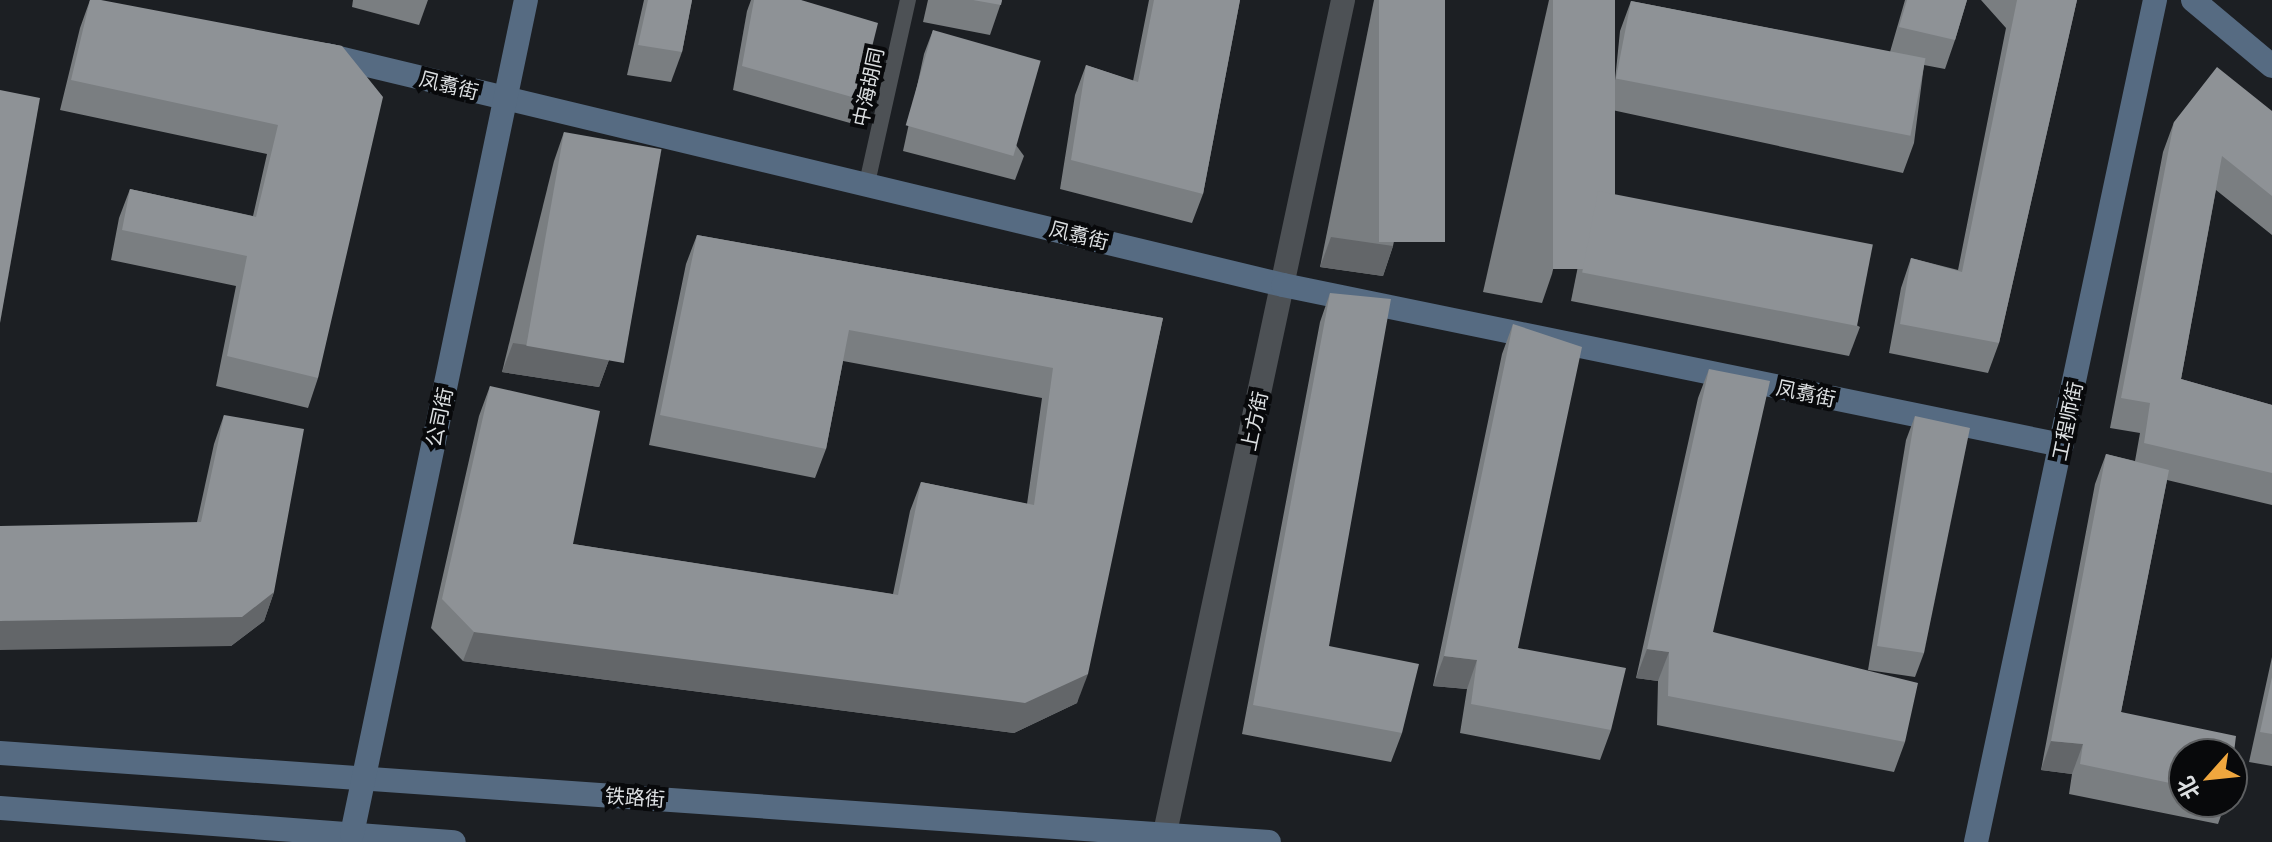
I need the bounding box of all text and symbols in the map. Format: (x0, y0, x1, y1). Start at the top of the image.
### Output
street label: 中海胡同 (848, 45, 888, 129)
street label: 凤翥街 (417, 66, 481, 104)
street label: 凤翥街 (1047, 216, 1111, 254)
street label: 凤翥街 (1774, 375, 1838, 411)
street label: 工程师街 (2047, 379, 2087, 463)
street label: 公司街 (421, 385, 457, 449)
street label: 上方街 (1236, 389, 1272, 453)
north arrow (2168, 738, 2248, 818)
text: 北 (2170, 771, 2207, 805)
street label: 铁路街 (604, 783, 666, 811)

